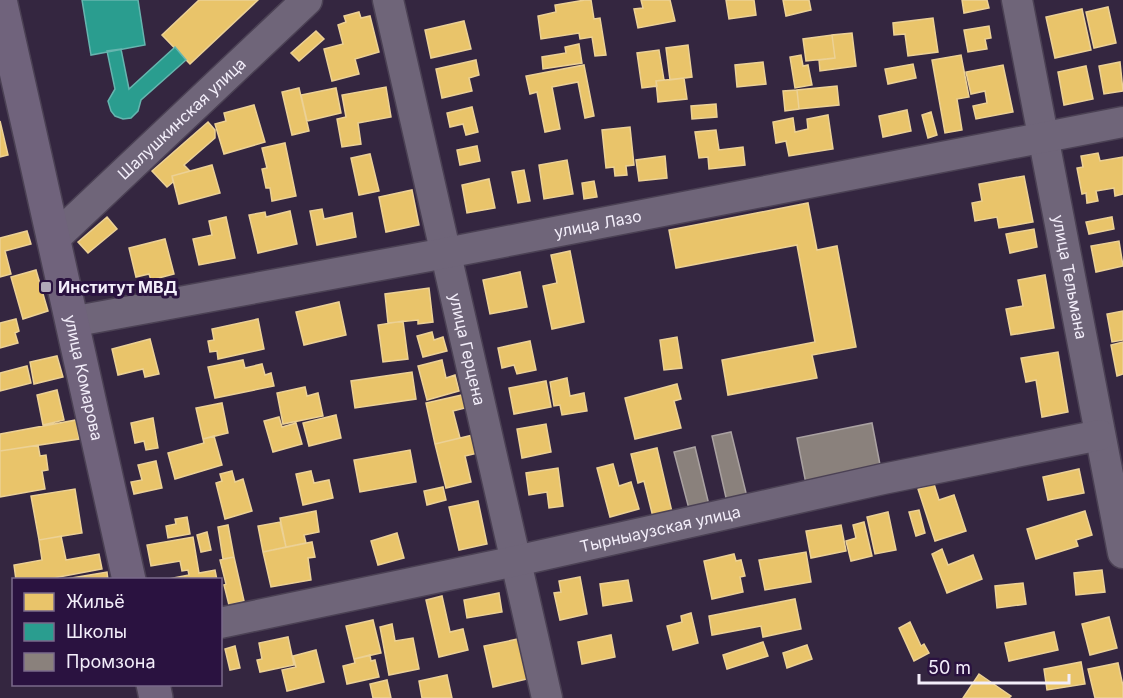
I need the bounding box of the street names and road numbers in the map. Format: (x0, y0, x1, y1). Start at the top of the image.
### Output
street label: Шалушкинская улица (113, 53, 250, 184)
street label: улица Лазо (553, 205, 643, 242)
street label: улица Тельмана (1048, 213, 1092, 341)
street label: улица Герцена (445, 291, 490, 407)
street label: улица Комарова (60, 313, 107, 442)
street label: Тырныаузская улица (578, 501, 742, 556)

